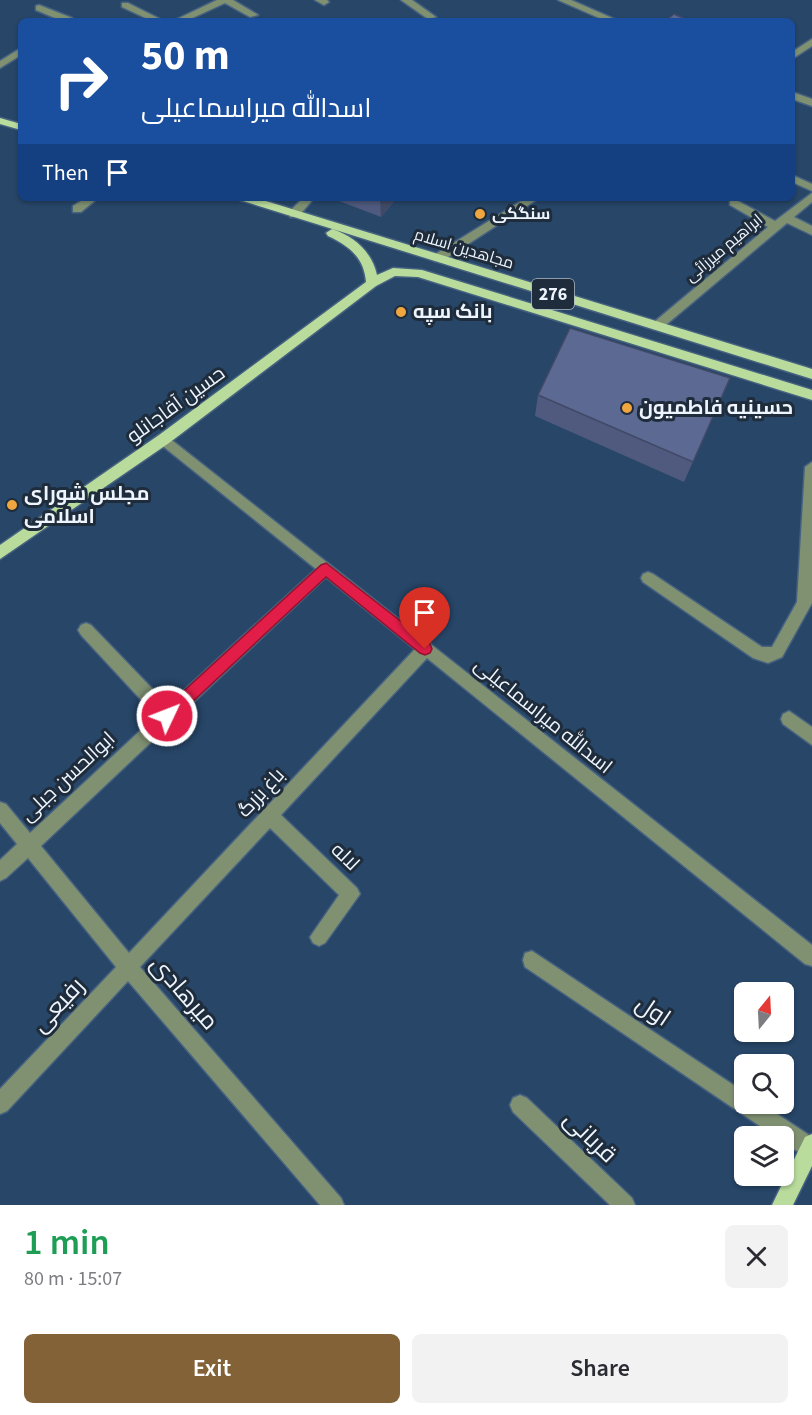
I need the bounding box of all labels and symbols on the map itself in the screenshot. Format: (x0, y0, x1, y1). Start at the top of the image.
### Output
place label: سنگکی (492, 203, 550, 225)
marker: سنگکی (473, 207, 487, 221)
street label: ابراهیم میرزائی (680, 209, 768, 287)
street label: مجاهدین اسلام (412, 223, 516, 275)
road number: 276 (532, 279, 574, 309)
place label: بانک سپه (413, 298, 492, 326)
marker: بانک سپه (394, 305, 408, 319)
street label: حسین آقاجانلو (121, 360, 231, 450)
place label: حسینیه فاطمیون (639, 394, 793, 422)
marker: حسینیه فاطمیون (620, 401, 634, 415)
place label: مجلس شورای اسلامی (24, 480, 150, 531)
marker: مجلس شورای اسلامی (5, 498, 19, 512)
pin (399, 587, 450, 649)
street label: اسدالله میراسماعیلی (468, 651, 618, 781)
position arrow (135, 684, 199, 748)
street label: ابوالحسن جبلی (14, 726, 122, 828)
street label: باغ بزرگ (231, 762, 291, 824)
street label: لاله (325, 837, 365, 877)
street label: میرهادی (142, 948, 226, 1038)
street label: رفیعی (23, 970, 93, 1040)
north arrow (734, 982, 794, 1042)
street label: اول (628, 987, 678, 1035)
street label: قربانی (555, 1103, 625, 1171)

